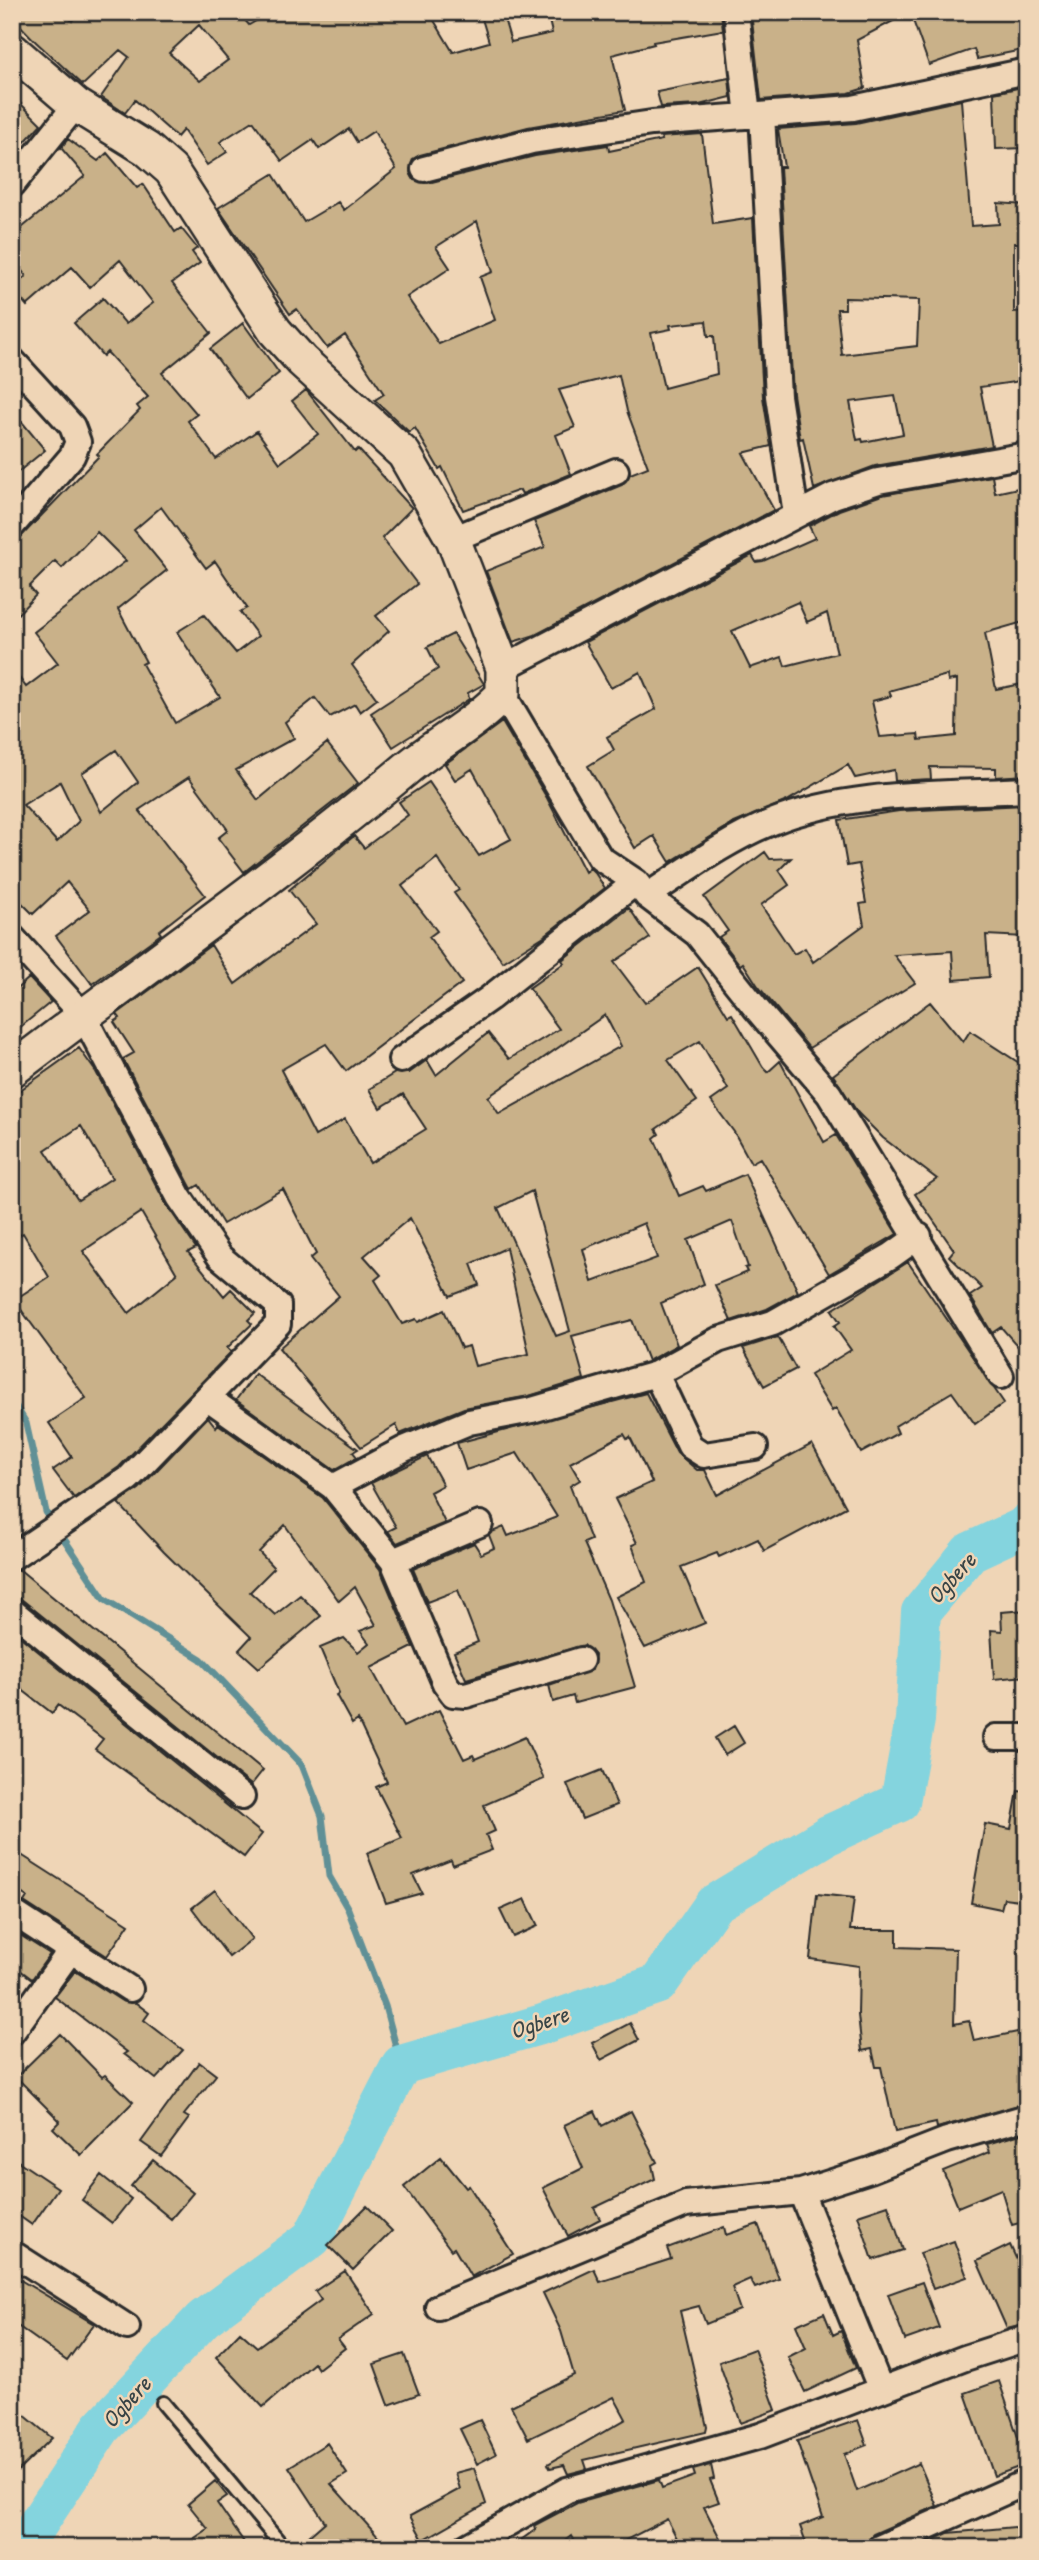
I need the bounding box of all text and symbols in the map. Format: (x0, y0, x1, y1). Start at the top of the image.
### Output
water label: Ogbere (920, 1545, 984, 1611)
water label: Ogbere (506, 1998, 573, 2047)
water label: Ogbere (95, 2369, 159, 2435)

